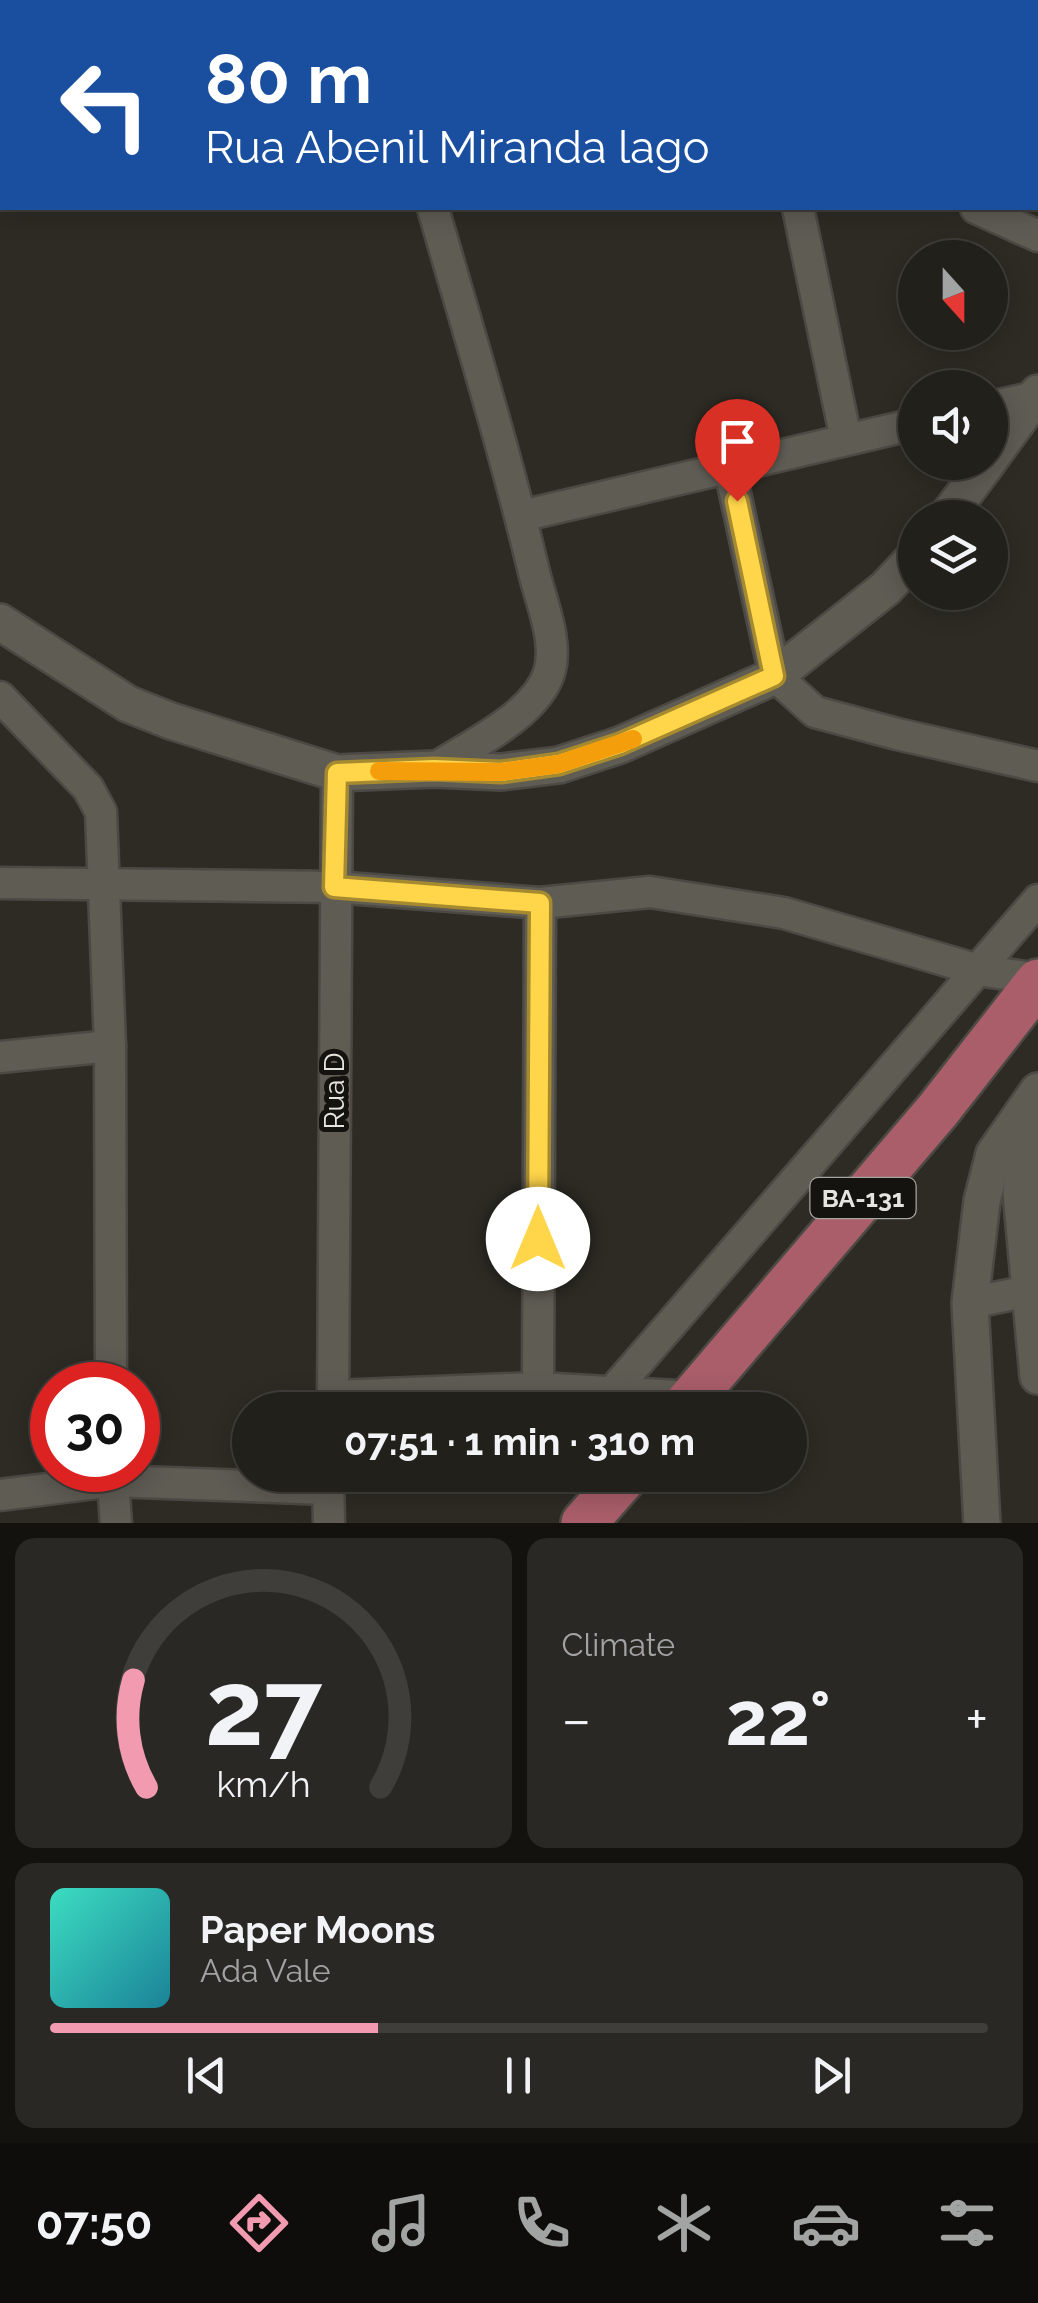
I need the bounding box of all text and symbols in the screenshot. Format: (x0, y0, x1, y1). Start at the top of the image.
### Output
text: 80 m (205, 37, 372, 119)
icon: left (40, 40, 170, 170)
text: Rua Abenil Miranda lago (205, 121, 709, 174)
north arrow (898, 240, 1008, 350)
map controls (898, 240, 1008, 610)
button: sound (898, 370, 1008, 480)
pin (695, 399, 780, 502)
icon: arrive (710, 414, 765, 469)
button: layers (898, 500, 1008, 610)
street label: Rua D (318, 1052, 351, 1130)
road number: BA-131 (810, 1178, 916, 1218)
position arrow (486, 1187, 590, 1291)
speed limit sign: 30 (30, 1362, 160, 1492)
text: 07:51 · 1 min · 310 m (344, 1419, 695, 1464)
text: Climate (562, 1626, 675, 1663)
text: 27 (205, 1647, 322, 1769)
text: 22° (725, 1674, 831, 1763)
text: − (562, 1687, 591, 1752)
text: + (965, 1687, 988, 1752)
text: km/h (216, 1763, 310, 1805)
text: Paper Moons (200, 1907, 435, 1952)
text: Ada Vale (200, 1952, 331, 1989)
icon: previous (179, 2048, 234, 2103)
icon: pause (491, 2048, 546, 2103)
icon: next (804, 2048, 859, 2103)
icon: directions (224, 2188, 294, 2258)
icon: music (366, 2188, 436, 2258)
icon: phone (507, 2188, 577, 2258)
icon: climate (649, 2188, 719, 2258)
icon: car (791, 2188, 861, 2258)
icon: filters (932, 2188, 1002, 2258)
text: 07:50 (36, 2197, 152, 2250)

